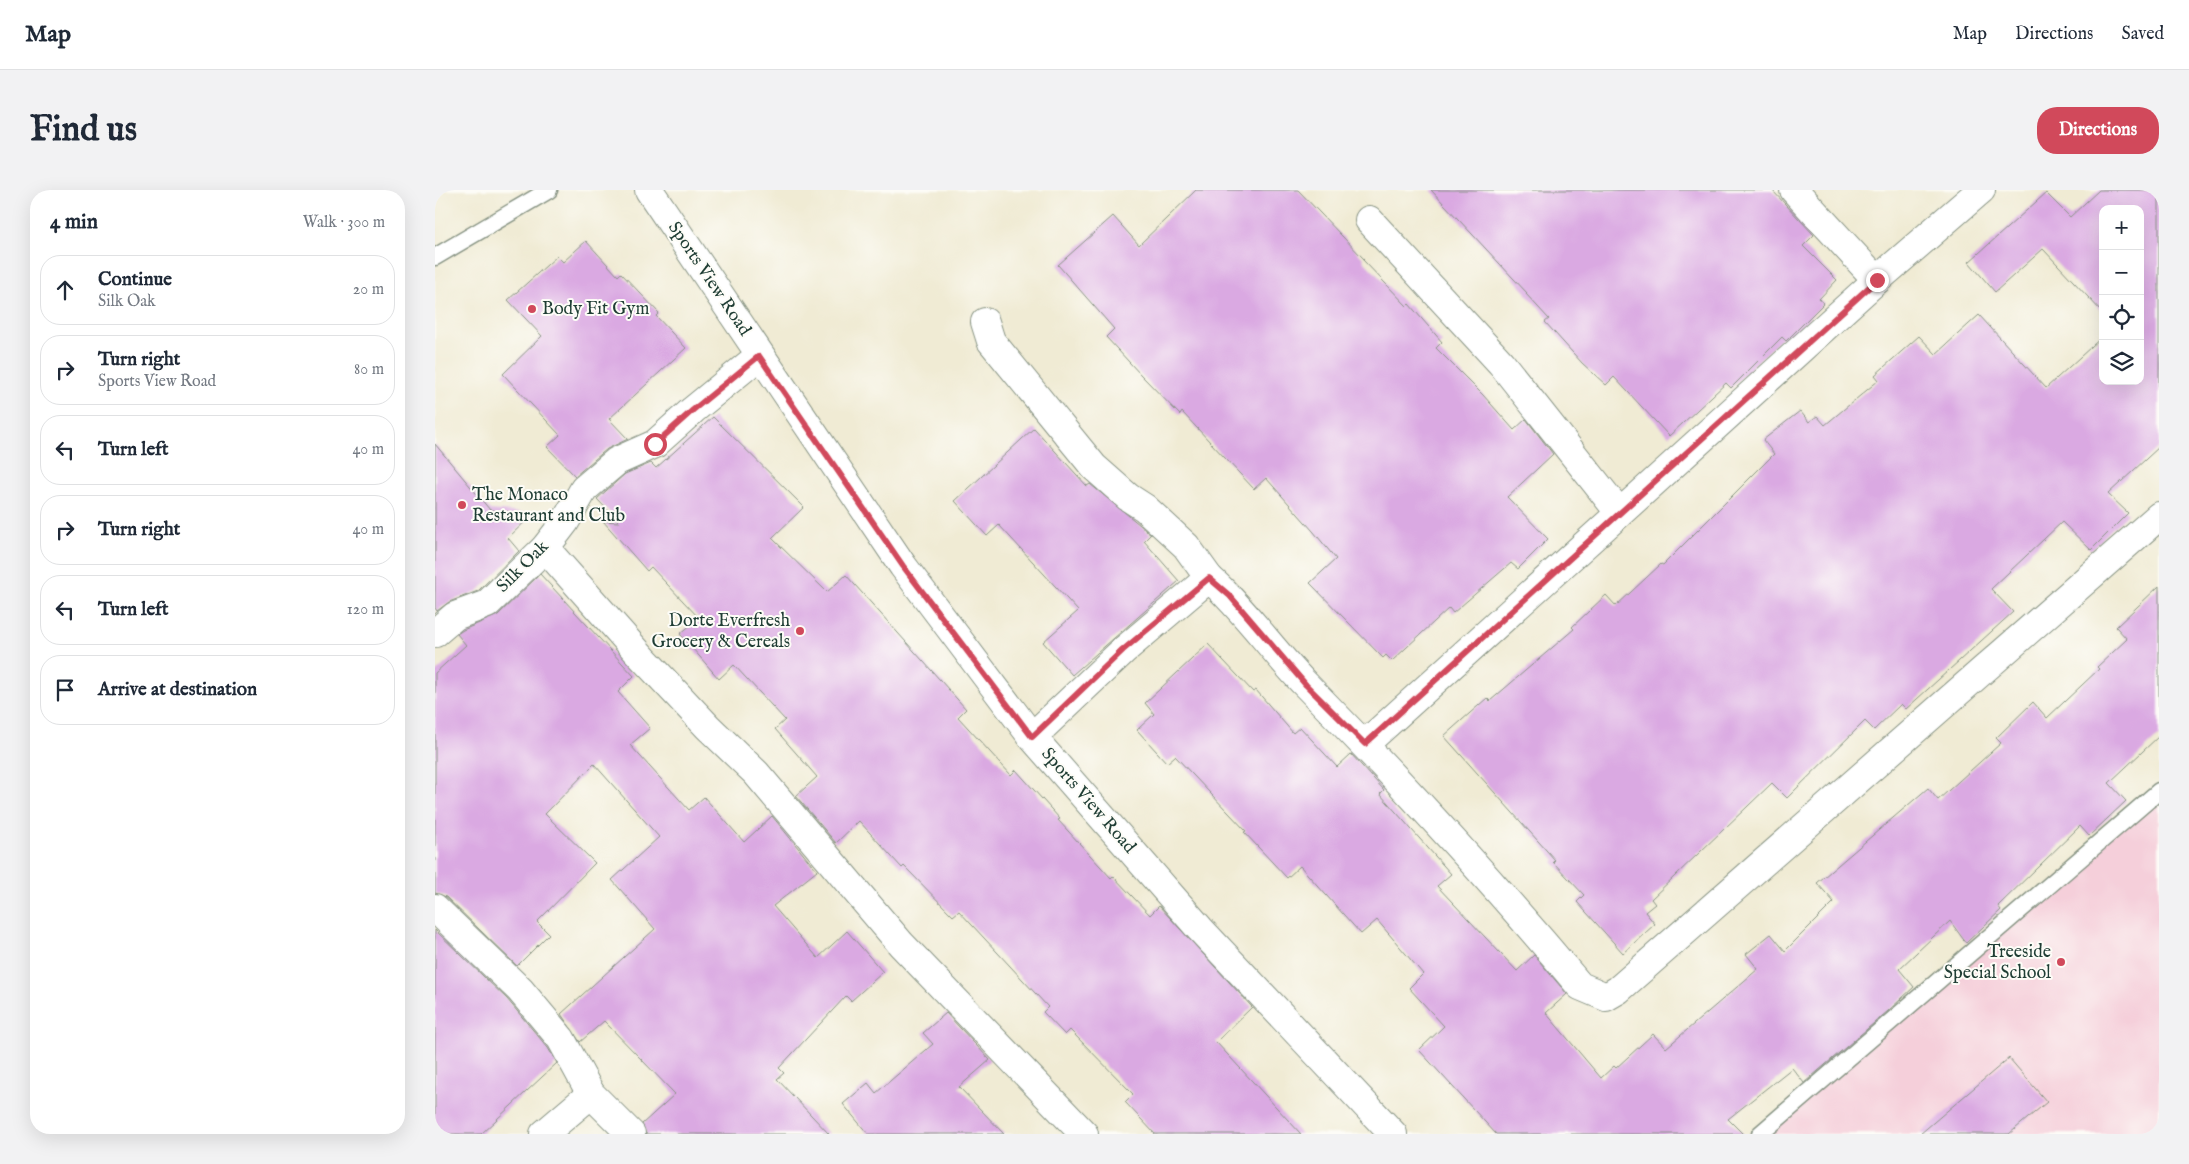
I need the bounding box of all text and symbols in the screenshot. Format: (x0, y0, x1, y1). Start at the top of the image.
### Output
text: Map (25, 19, 71, 50)
text: Map (1953, 23, 1987, 46)
text: Directions (2015, 23, 2093, 46)
text: Saved (2121, 23, 2164, 46)
button: Directions (2037, 107, 2159, 154)
text: Find us (30, 108, 137, 153)
map controls (2099, 205, 2144, 385)
button: + (2099, 205, 2144, 250)
text: 4 min (50, 209, 98, 236)
text: Walk · 300 m (303, 213, 385, 233)
street label: Sports View Road (662, 217, 756, 341)
button: − (2099, 250, 2144, 295)
text: Continue (98, 268, 172, 292)
route end (1866, 269, 1889, 292)
icon: ahead (51, 276, 79, 304)
text: 20 m (353, 280, 384, 300)
text: Silk Oak (98, 292, 156, 312)
button: locate (2099, 295, 2144, 340)
place label: Body Fit Gym (542, 298, 649, 321)
marker: Body Fit Gym (526, 303, 538, 315)
button: layers (2099, 340, 2144, 385)
text: Turn right (98, 348, 180, 372)
icon: right (51, 356, 79, 384)
text: 80 m (354, 360, 384, 380)
text: Sports View Road (98, 372, 216, 392)
route start (644, 433, 667, 456)
icon: left (51, 436, 79, 464)
text: Turn left (98, 438, 169, 462)
text: 40 m (352, 440, 384, 460)
place label: The Monaco Restaurant and Club (472, 484, 625, 528)
marker: The Monaco Restaurant and Club (456, 499, 468, 511)
icon: right (51, 516, 79, 544)
text: Turn right (98, 518, 180, 542)
text: 40 m (352, 520, 384, 540)
street label: Silk Oak (492, 536, 554, 598)
icon: left (51, 596, 79, 624)
text: Turn left (98, 598, 169, 622)
text: 120 m (347, 600, 384, 620)
place label: Dorte Everfresh Grocery & Cereals (652, 610, 790, 654)
marker: Dorte Everfresh Grocery & Cereals (794, 625, 806, 637)
icon: arrive (51, 676, 79, 704)
text: Arrive at destination (98, 678, 257, 702)
street label: Sports View Road (1036, 743, 1141, 859)
place label: Treeside Special School (1944, 941, 2051, 985)
marker: Treeside Special School (2055, 956, 2067, 968)

